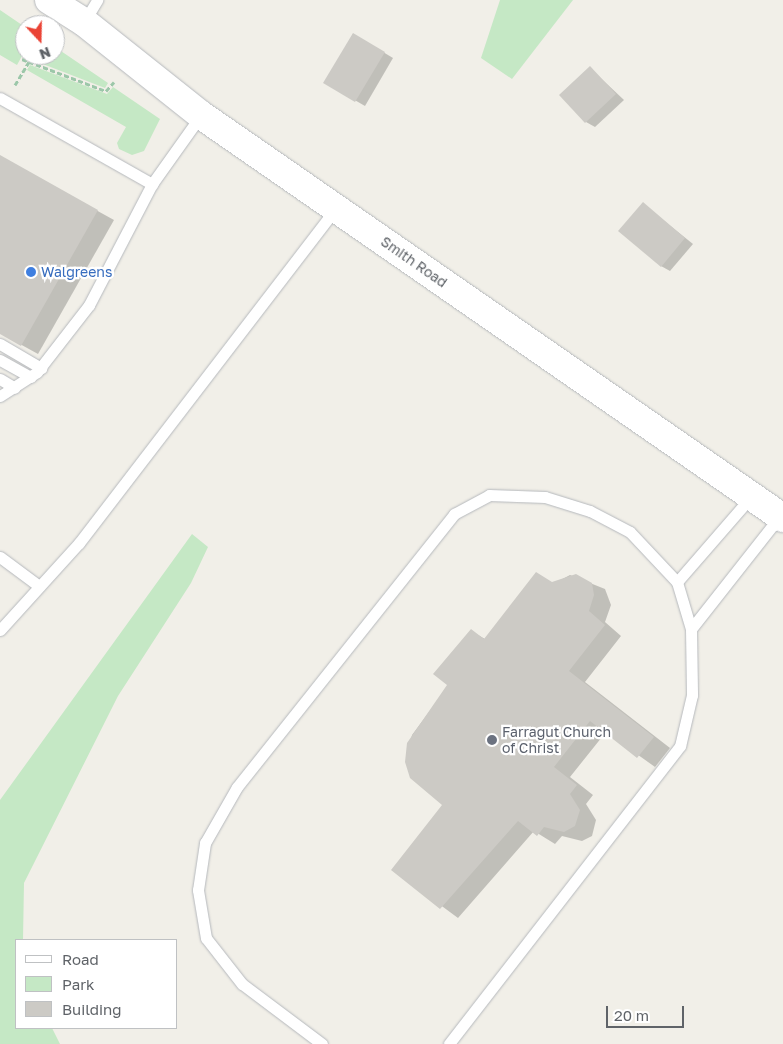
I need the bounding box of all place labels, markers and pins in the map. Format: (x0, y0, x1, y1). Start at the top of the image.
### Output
place label: Walgreens (41, 264, 112, 280)
marker: Walgreens (25, 266, 37, 278)
place label: Farragut Church of Christ (502, 724, 611, 756)
marker: Farragut Church of Christ (486, 734, 498, 746)

